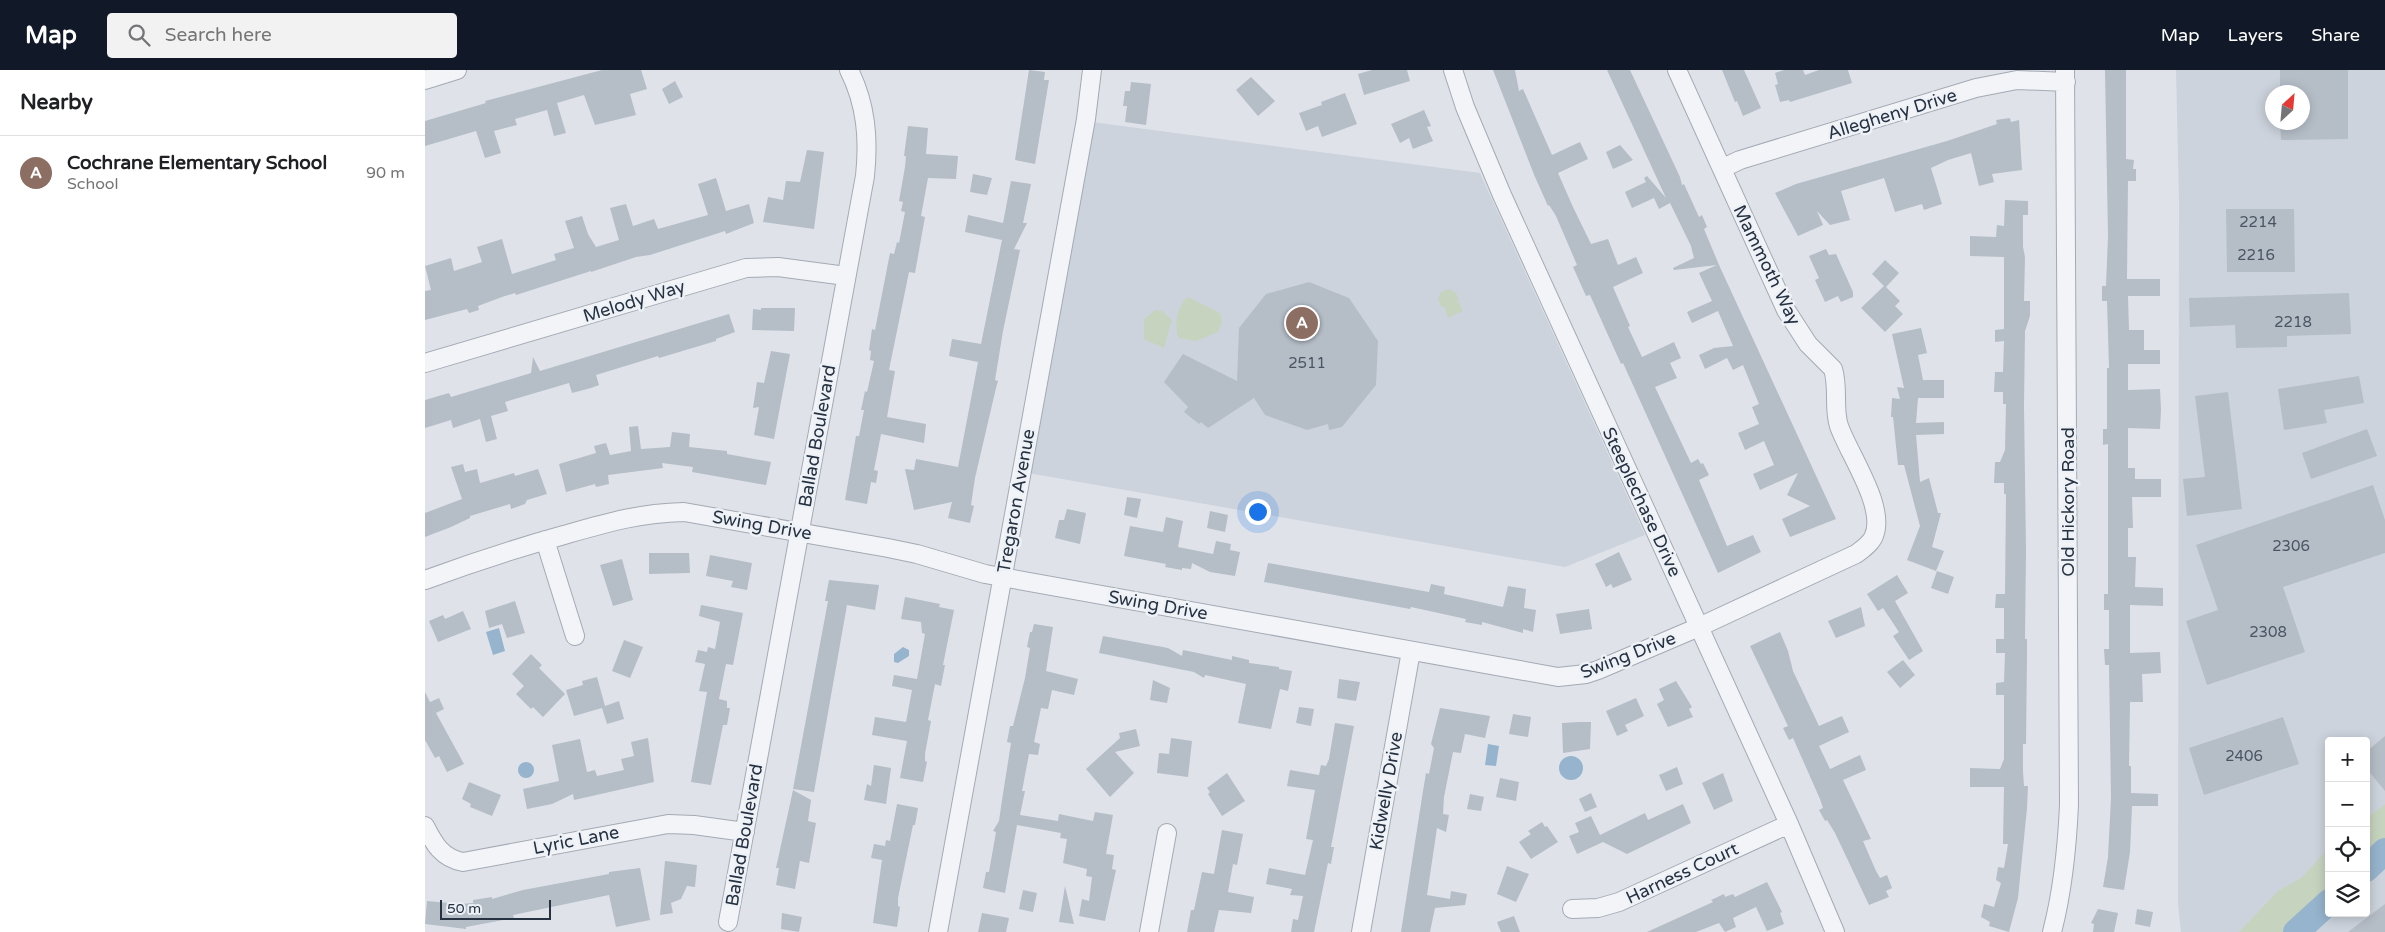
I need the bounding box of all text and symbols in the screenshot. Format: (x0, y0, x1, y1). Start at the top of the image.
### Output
search box (107, 13, 457, 58)
text: Map (25, 21, 77, 50)
icon: search (125, 21, 153, 49)
text: Search here (165, 24, 272, 46)
text: Map (2161, 24, 2200, 46)
text: Layers (2228, 24, 2283, 46)
text: Share (2311, 24, 2360, 46)
street label: Allegheny Drive (1824, 84, 1960, 144)
north arrow (2265, 85, 2310, 130)
text: Nearby (20, 90, 93, 115)
text: Cochrane Elementary School (67, 152, 327, 174)
text: A (30, 163, 42, 183)
text: 90 m (366, 163, 405, 183)
text: School (67, 174, 119, 194)
street label: Mammoth Way (1728, 201, 1806, 329)
house number: 2214 (2239, 213, 2277, 231)
house number: 2216 (2237, 246, 2275, 264)
street label: Melody Way (580, 275, 688, 327)
pin: A (1286, 304, 1318, 342)
house number: 2218 (2274, 313, 2312, 331)
house number: 2511 (1288, 354, 1326, 372)
street label: Ballad Boulevard (794, 363, 840, 509)
street label: Steeplechase Drive (1598, 424, 1686, 580)
street label: Tregaron Avenue (993, 427, 1039, 575)
street label: Old Hickory Road (2057, 427, 2079, 577)
your location (1245, 499, 1271, 525)
street label: Swing Drive (711, 505, 813, 545)
house number: 2306 (2272, 537, 2310, 555)
street label: Swing Drive (1107, 585, 1209, 625)
house number: 2308 (2249, 623, 2287, 641)
street label: Swing Drive (1577, 627, 1679, 683)
street label: Kidwelly Drive (1365, 730, 1407, 852)
map controls (2325, 737, 2370, 917)
button: + (2325, 737, 2370, 782)
house number: 2406 (2225, 747, 2263, 765)
street label: Ballad Boulevard (721, 762, 767, 908)
button: − (2325, 782, 2370, 827)
street label: Lyric Lane (531, 821, 621, 859)
button: locate (2325, 827, 2370, 872)
street label: Harness Court (1622, 837, 1742, 909)
button: layers (2325, 872, 2370, 917)
scale bar (440, 897, 551, 920)
text: 50 m (447, 900, 481, 917)

